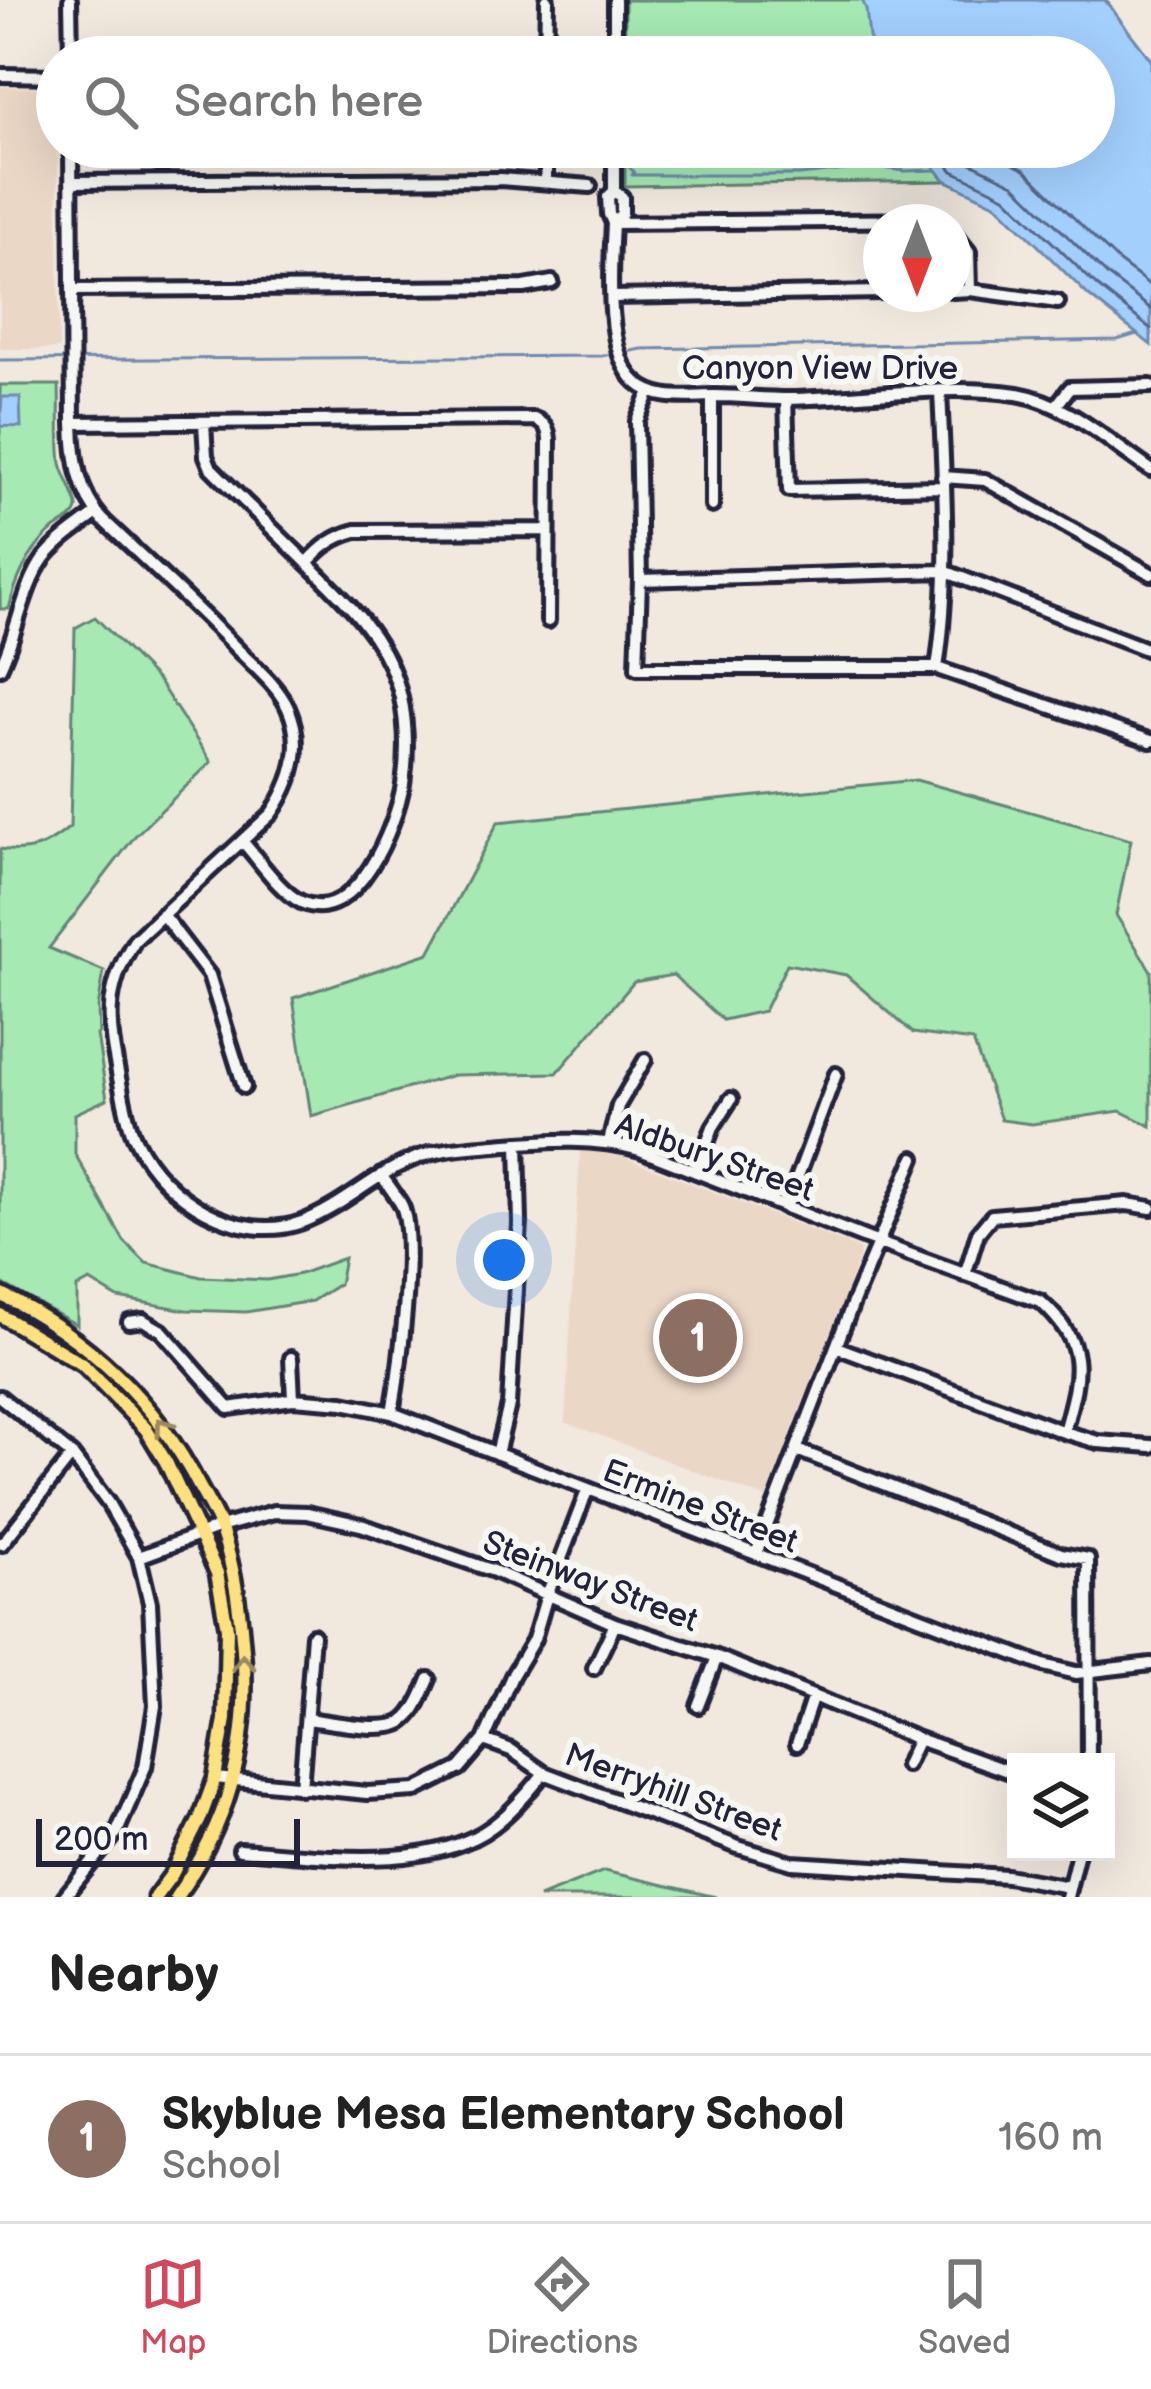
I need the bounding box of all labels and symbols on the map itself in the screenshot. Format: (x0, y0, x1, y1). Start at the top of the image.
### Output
north arrow (863, 204, 971, 312)
street label: Canyon View Drive (682, 349, 958, 389)
street label: Aldbury Street (609, 1105, 819, 1211)
your location (474, 1230, 534, 1290)
pin: 1 (659, 1293, 737, 1383)
one-way arrow (155, 1418, 177, 1439)
street label: Ermine Street (597, 1451, 803, 1562)
street label: Steinway Street (477, 1523, 703, 1641)
one-way arrow (231, 1653, 257, 1672)
street label: Merryhill Street (559, 1735, 787, 1851)
scale bar (36, 1813, 300, 1866)

